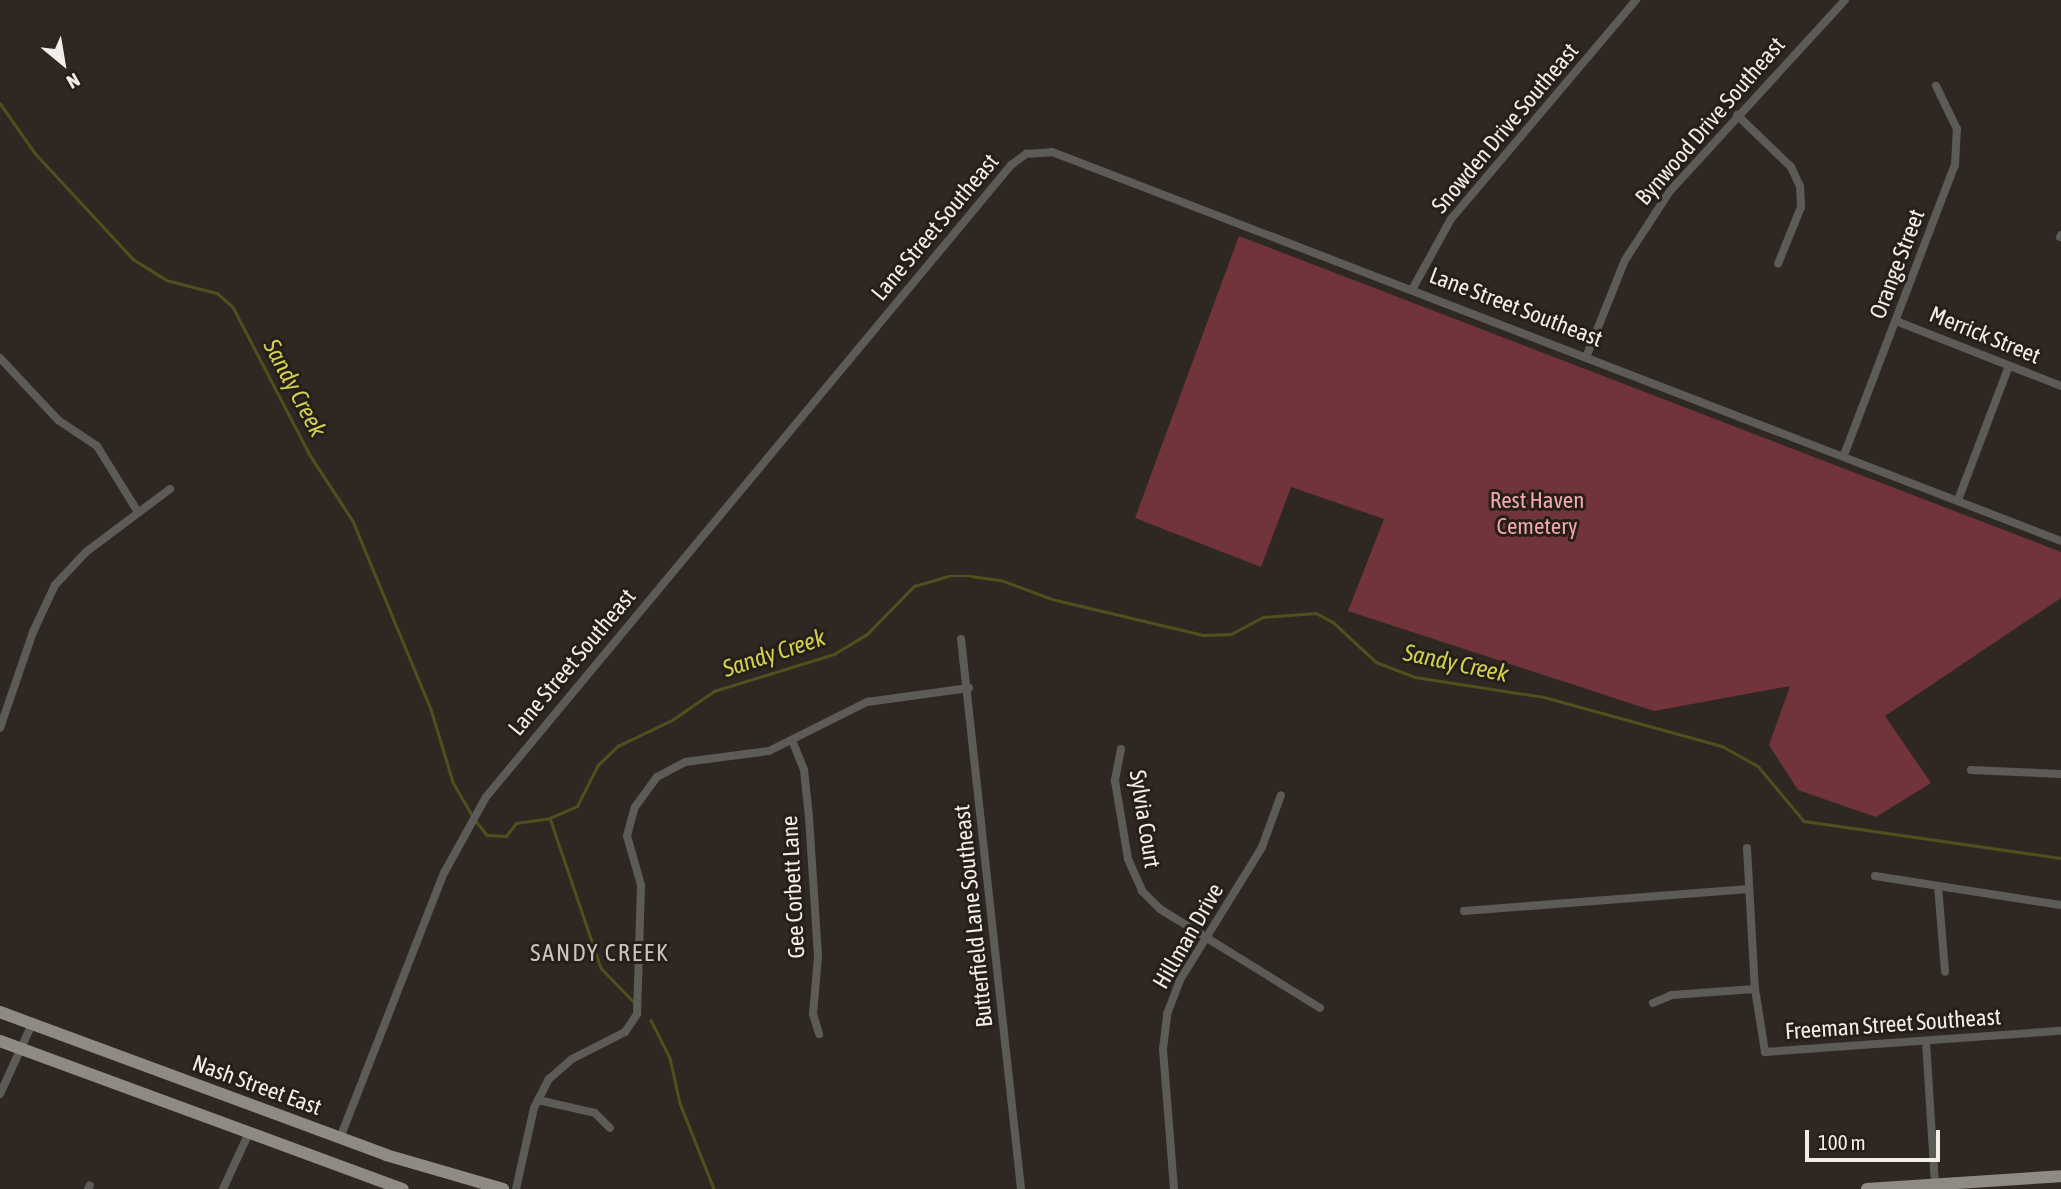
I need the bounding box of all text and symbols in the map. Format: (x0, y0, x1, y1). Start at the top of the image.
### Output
north arrow (28, 28, 98, 98)
street label: Bynwood Drive Southeast (1629, 31, 1791, 211)
street label: Snowden Drive Southeast (1426, 37, 1584, 219)
text: N (63, 69, 84, 94)
street label: Lane Street Southeast (866, 148, 1004, 306)
street label: Orange Street (1863, 205, 1931, 323)
street label: Lane Street Southeast (1426, 261, 1606, 353)
street label: Merrick Street (1926, 300, 2044, 370)
water label: Sandy Creek (257, 334, 333, 442)
park label: Rest Haven Cemetery (1490, 486, 1584, 540)
street label: Lane Street Southeast (503, 583, 641, 741)
water label: Sandy Creek (719, 623, 829, 683)
water label: Sandy Creek (1401, 638, 1511, 688)
street label: Sylvia Court (1124, 768, 1166, 870)
street label: Butterfield Lane Southeast (948, 803, 998, 1029)
street label: Gee Corbett Lane (775, 815, 811, 959)
street label: Hillman Drive (1147, 878, 1229, 994)
district label: SANDY CREEK (532, 939, 668, 967)
street label: Freeman Street Southeast (1784, 1003, 2002, 1045)
street label: Nash Street East (189, 1049, 325, 1121)
scale bar (1809, 1116, 1944, 1160)
text: 100 m (1818, 1130, 1866, 1154)

